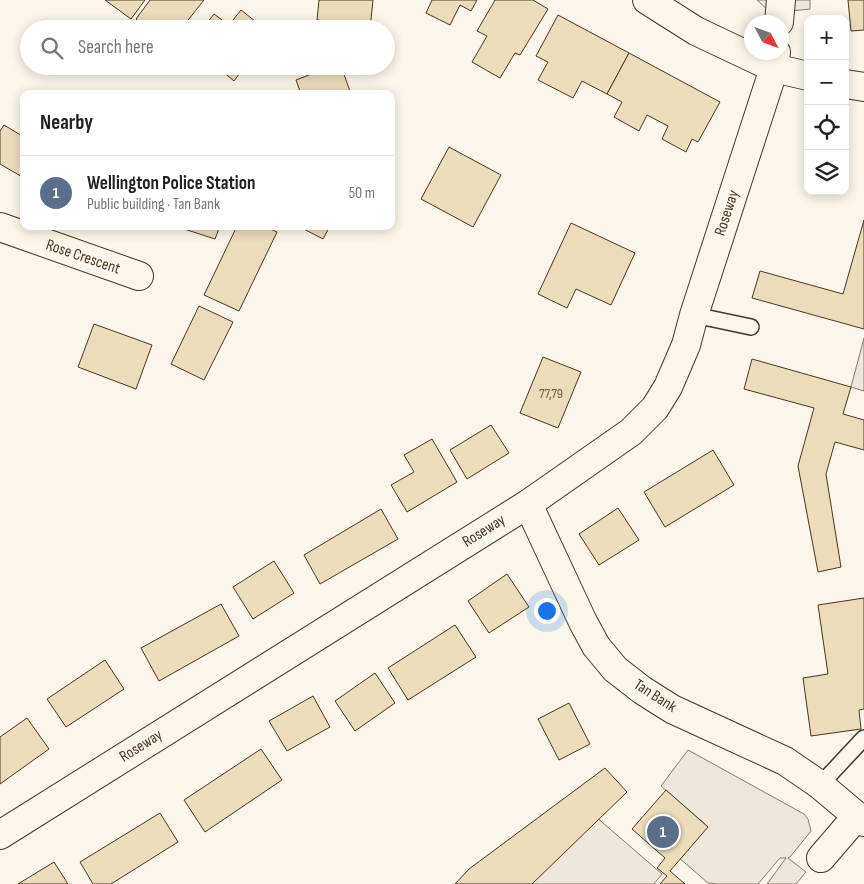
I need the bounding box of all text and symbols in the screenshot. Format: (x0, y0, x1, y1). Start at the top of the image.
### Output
north arrow (744, 15, 789, 60)
map controls (804, 15, 849, 195)
button: + (804, 15, 849, 60)
search box (20, 20, 395, 75)
icon: search (38, 34, 66, 62)
text: Search here (78, 36, 154, 59)
button: − (804, 60, 849, 105)
button: locate (804, 105, 849, 150)
text: Nearby (40, 110, 93, 135)
button: layers (804, 150, 849, 195)
text: Wellington Police Station (87, 172, 255, 195)
text: 1 (53, 184, 59, 203)
text: 50 m (349, 184, 375, 203)
street label: Roseway (711, 188, 743, 238)
text: Public building · Tan Bank (87, 195, 220, 214)
street label: Rose Crescent (43, 235, 123, 279)
house number: 77,79 (539, 385, 563, 402)
street label: Roseway (459, 510, 509, 552)
your location (534, 598, 560, 624)
street label: Tan Bank (630, 675, 680, 717)
street label: Roseway (116, 725, 166, 767)
pin: 1 (647, 813, 679, 851)

